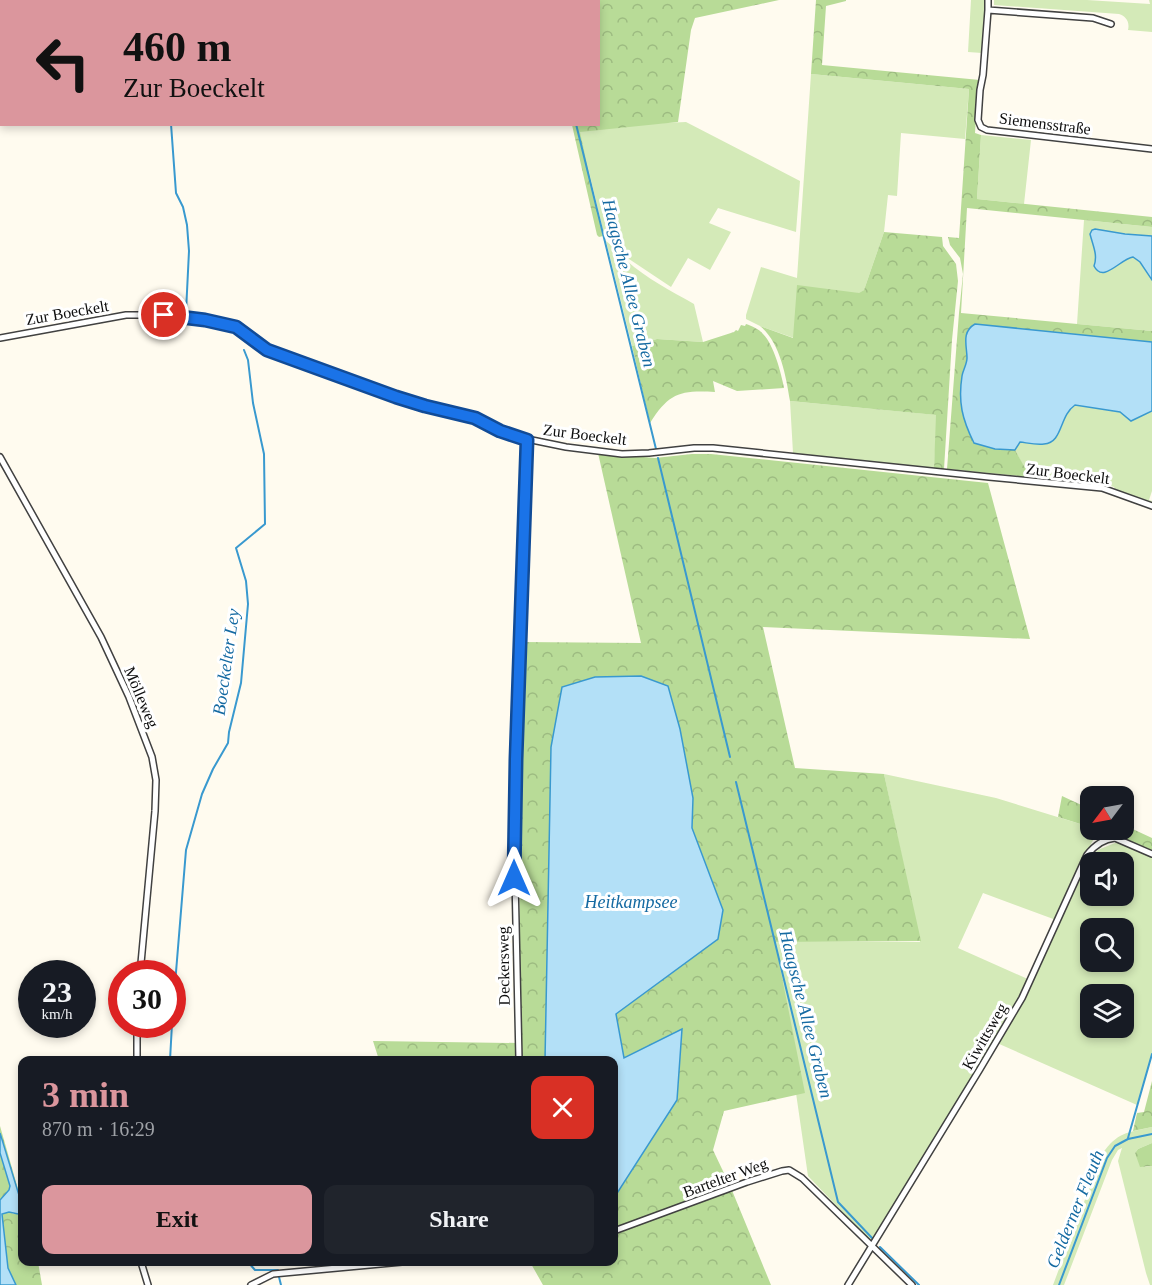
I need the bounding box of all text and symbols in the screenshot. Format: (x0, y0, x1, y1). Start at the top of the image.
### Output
icon: left (24, 24, 102, 102)
text: 460 m (123, 24, 232, 70)
text: Zur Boeckelt (123, 73, 265, 103)
street label: Siemensstraße (998, 109, 1092, 138)
water label: Haagsche Allee Graben (598, 196, 660, 369)
pin (138, 289, 189, 340)
street label: Zur Boeckelt (24, 297, 110, 328)
icon: arrive (147, 298, 180, 331)
street label: Zur Boeckelt (542, 421, 628, 448)
street label: Zur Boeckelt (1025, 460, 1111, 487)
water label: Boeckelter Ley (209, 607, 243, 717)
street label: Mölleweg (120, 664, 162, 731)
north arrow (1080, 786, 1134, 840)
map controls (1080, 786, 1134, 1038)
position arrow (482, 846, 546, 910)
button: sound (1080, 852, 1134, 906)
water label: Heitkampsee (584, 892, 677, 912)
button: search (1080, 918, 1134, 972)
street label: Deckersweg (494, 926, 514, 1006)
water label: Haagsche Allee Graben (775, 927, 837, 1100)
speed limit sign: 30 (108, 960, 186, 1038)
text: 23 (42, 975, 72, 1008)
button: layers (1080, 984, 1134, 1038)
street label: Kiwittsweg (959, 1000, 1011, 1073)
text: km/h (42, 1006, 72, 1022)
text: 3 min (42, 1075, 129, 1115)
button: close (531, 1076, 594, 1139)
text: 870 m · 16:29 (42, 1118, 155, 1140)
water label: Gelderner Fleuth (1042, 1147, 1108, 1271)
street label: Bartelter Weg (681, 1154, 770, 1202)
button: Exit (42, 1185, 312, 1254)
button: Share (324, 1185, 594, 1254)

